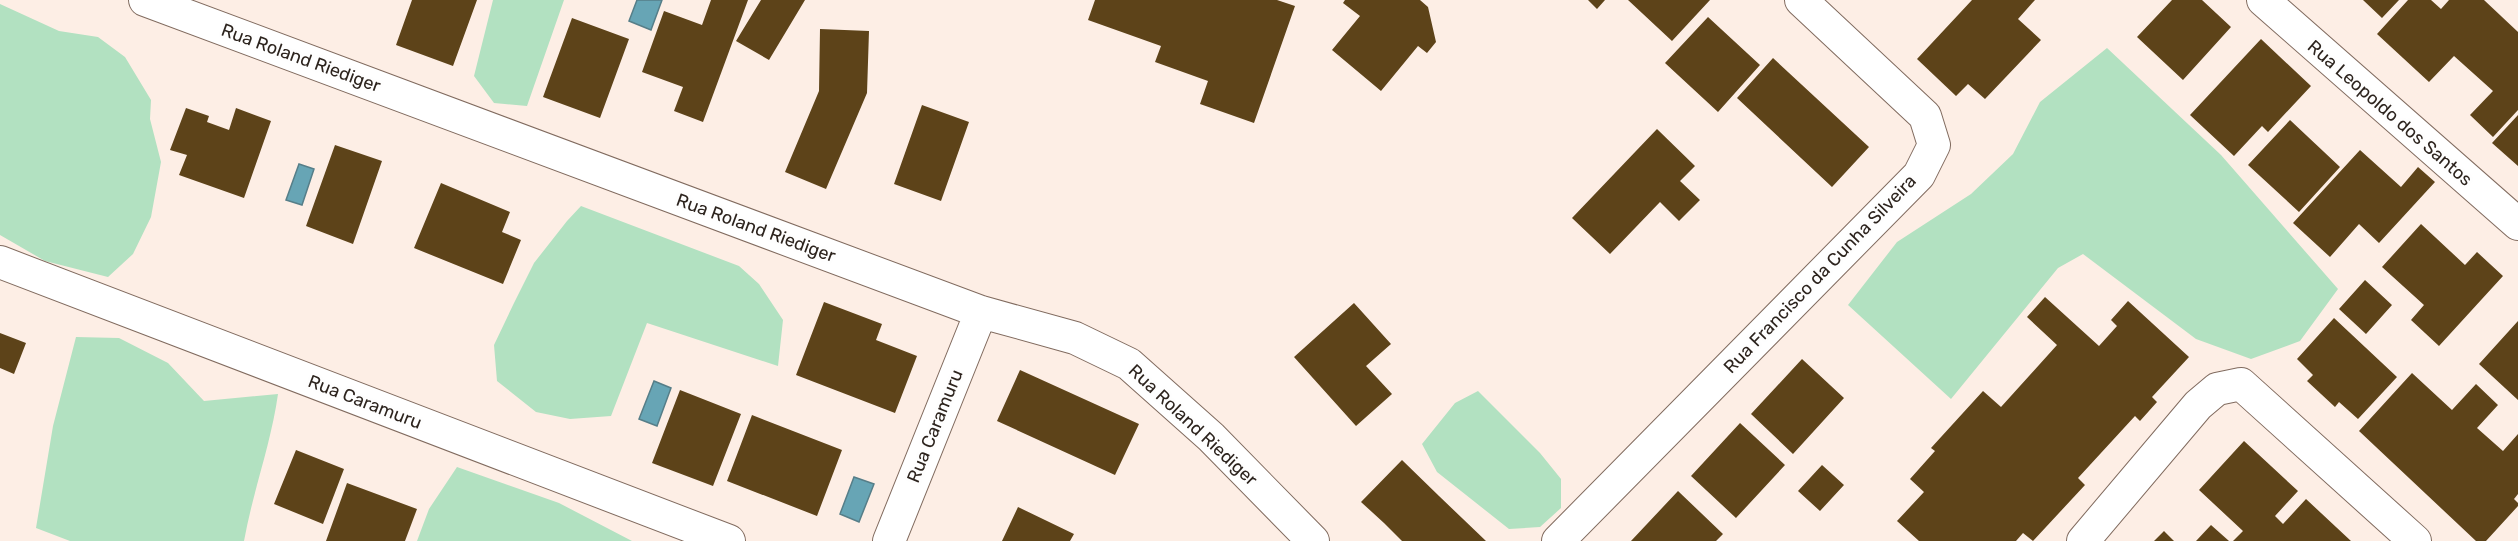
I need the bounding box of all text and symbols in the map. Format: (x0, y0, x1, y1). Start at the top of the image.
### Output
street label: Rua Roland Riediger (218, 19, 384, 97)
street label: Rua Leopoldo dos Santos (2303, 35, 2477, 191)
street label: Rua Francisco da Cunha Silveira (1719, 170, 1921, 378)
street label: Rua Roland Riediger (673, 189, 839, 267)
street label: Rua Roland Riediger (1124, 360, 1262, 491)
street label: Rua Caramuru (902, 366, 968, 486)
street label: Rua Caramuru (305, 370, 425, 434)

